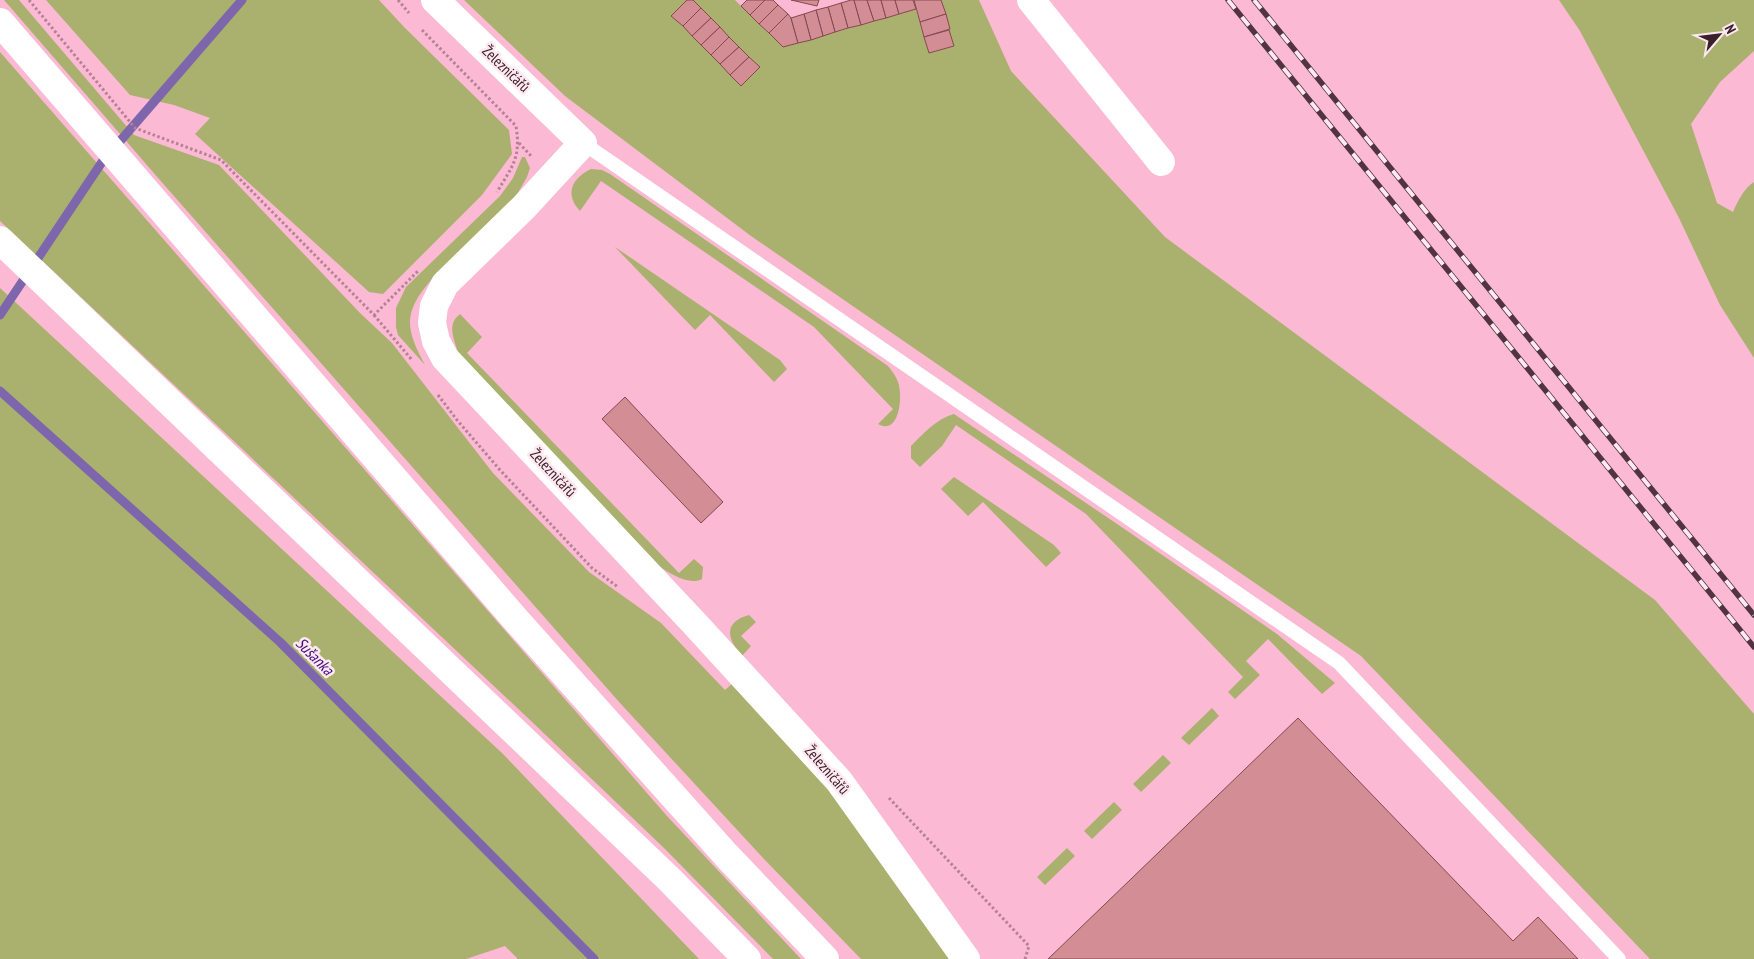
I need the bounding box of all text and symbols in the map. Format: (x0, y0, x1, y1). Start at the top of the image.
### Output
north arrow (1694, 10, 1744, 60)
text: N (1721, 21, 1740, 36)
street label: Železničářů (479, 41, 534, 96)
street label: Železničářů (526, 445, 580, 501)
water label: Sušanka (292, 633, 339, 680)
street label: Železničářů (801, 741, 854, 798)

